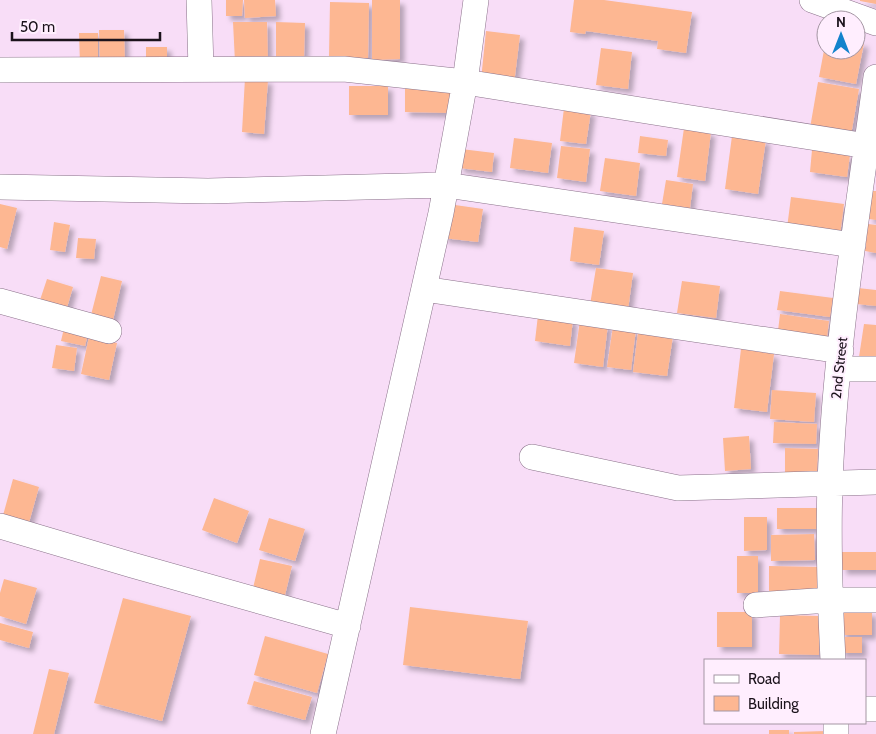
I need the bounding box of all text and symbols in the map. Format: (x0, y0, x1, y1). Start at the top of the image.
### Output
scale bar (12, 10, 160, 42)
north arrow (816, 10, 866, 60)
text: N (836, 13, 846, 31)
text: 50 m (20, 18, 55, 36)
street label: 2nd Street (827, 336, 851, 400)
legend (704, 659, 866, 724)
text: Road (748, 670, 781, 688)
text: Building (748, 695, 799, 713)

